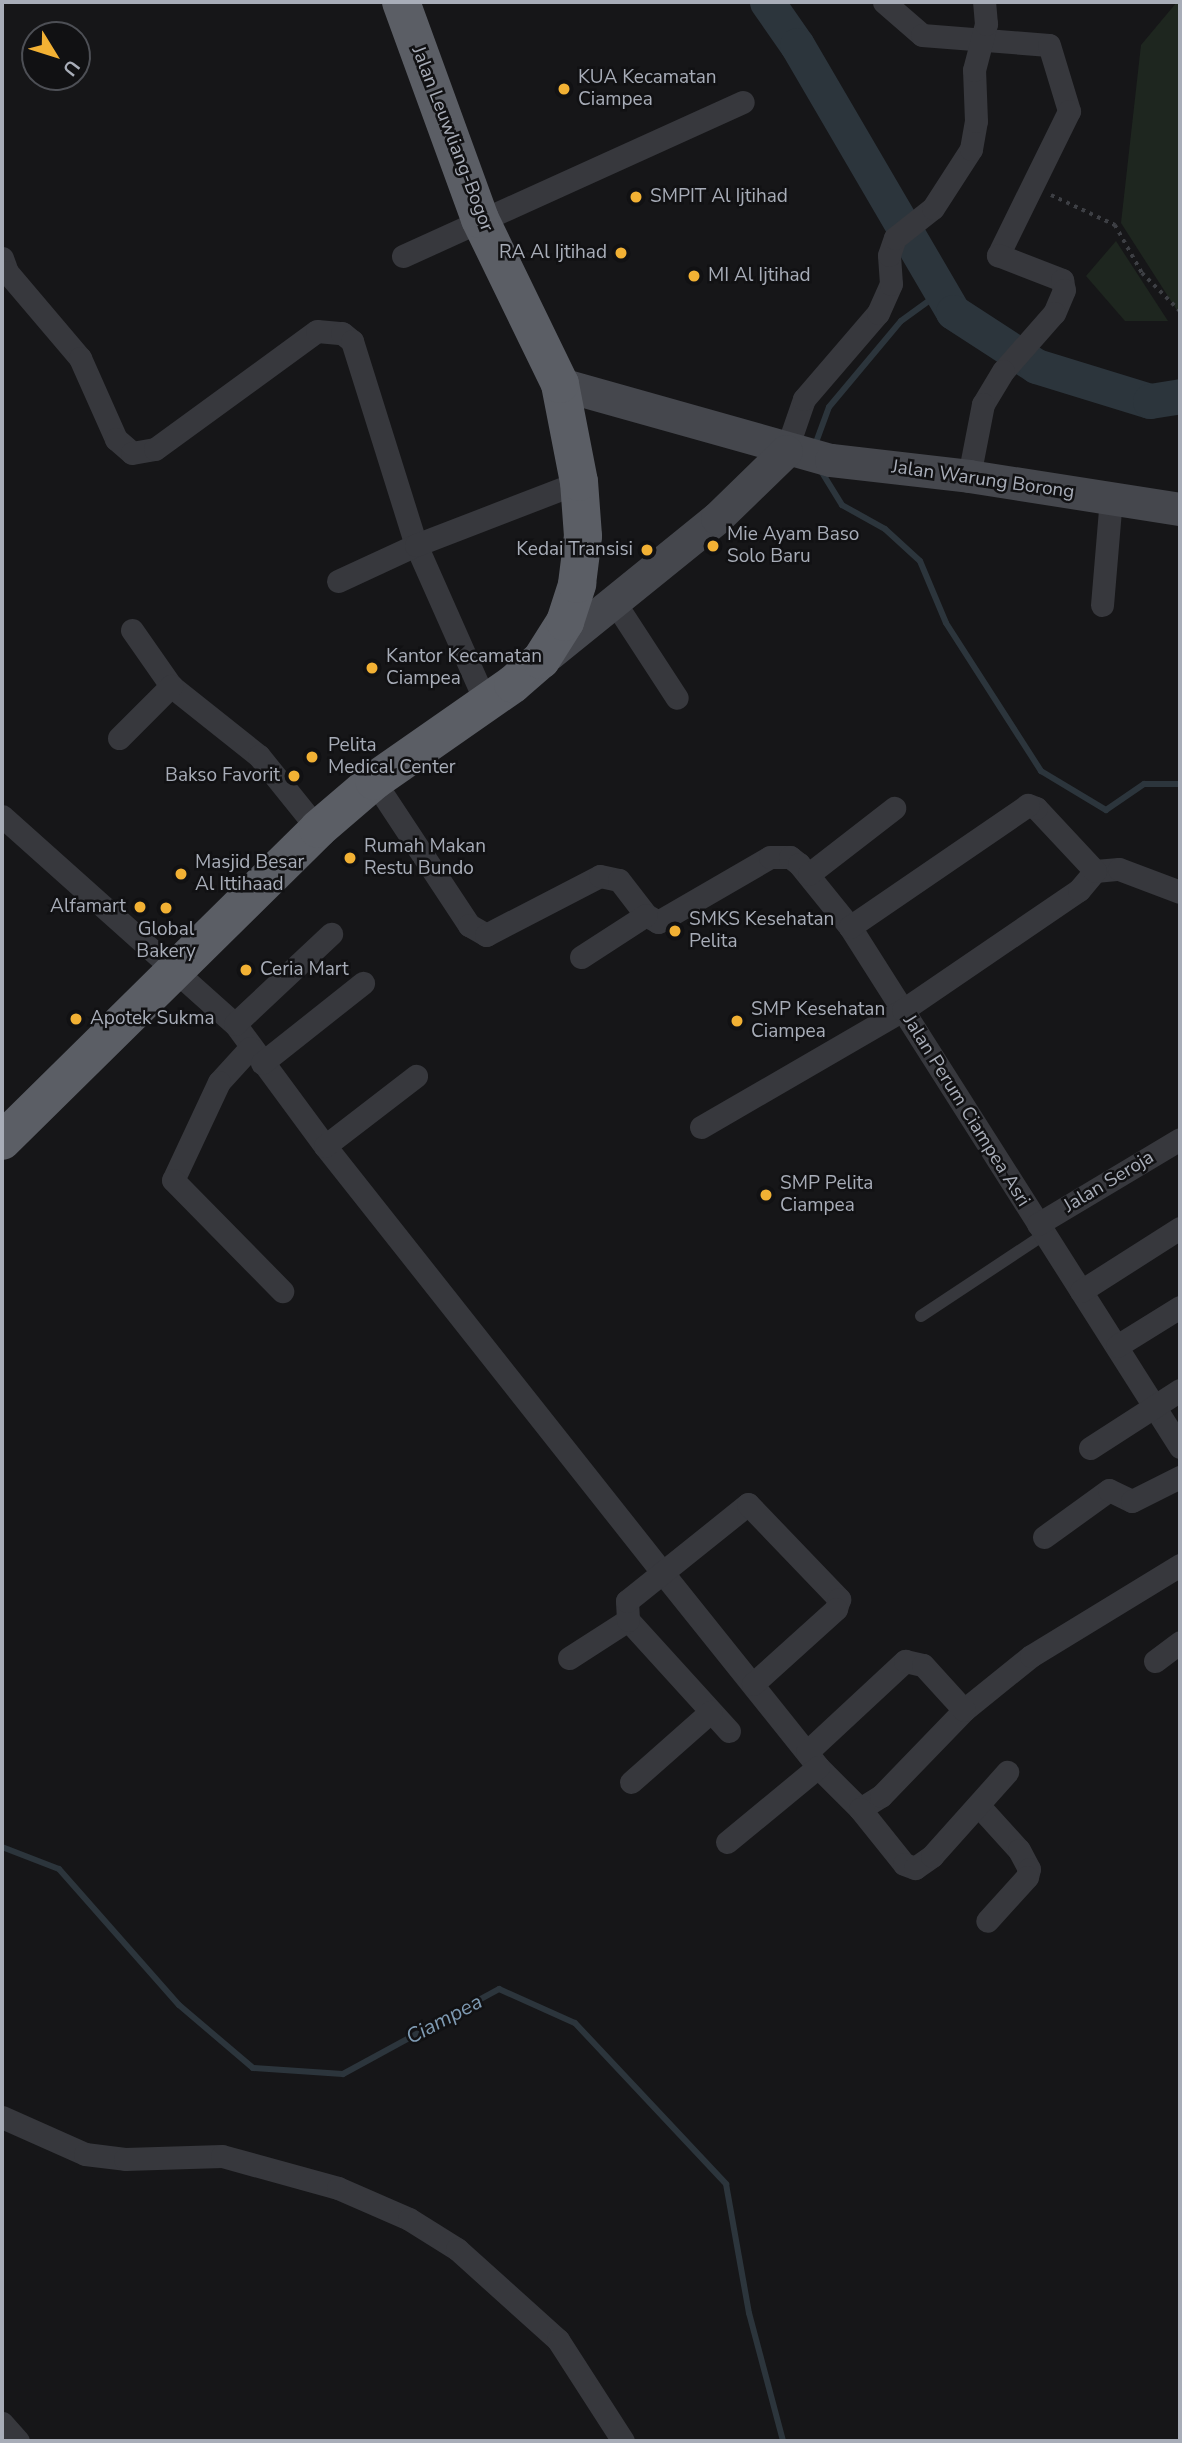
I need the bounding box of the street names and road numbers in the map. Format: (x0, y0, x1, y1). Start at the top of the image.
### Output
street label: Jalan Leuwliang-Bogor (406, 43, 498, 235)
street label: Jalan Warung Borong (890, 456, 1076, 504)
street label: Jalan Perum Ciampea Asri (898, 1011, 1034, 1211)
street label: Jalan Seroja (1060, 1146, 1158, 1218)

